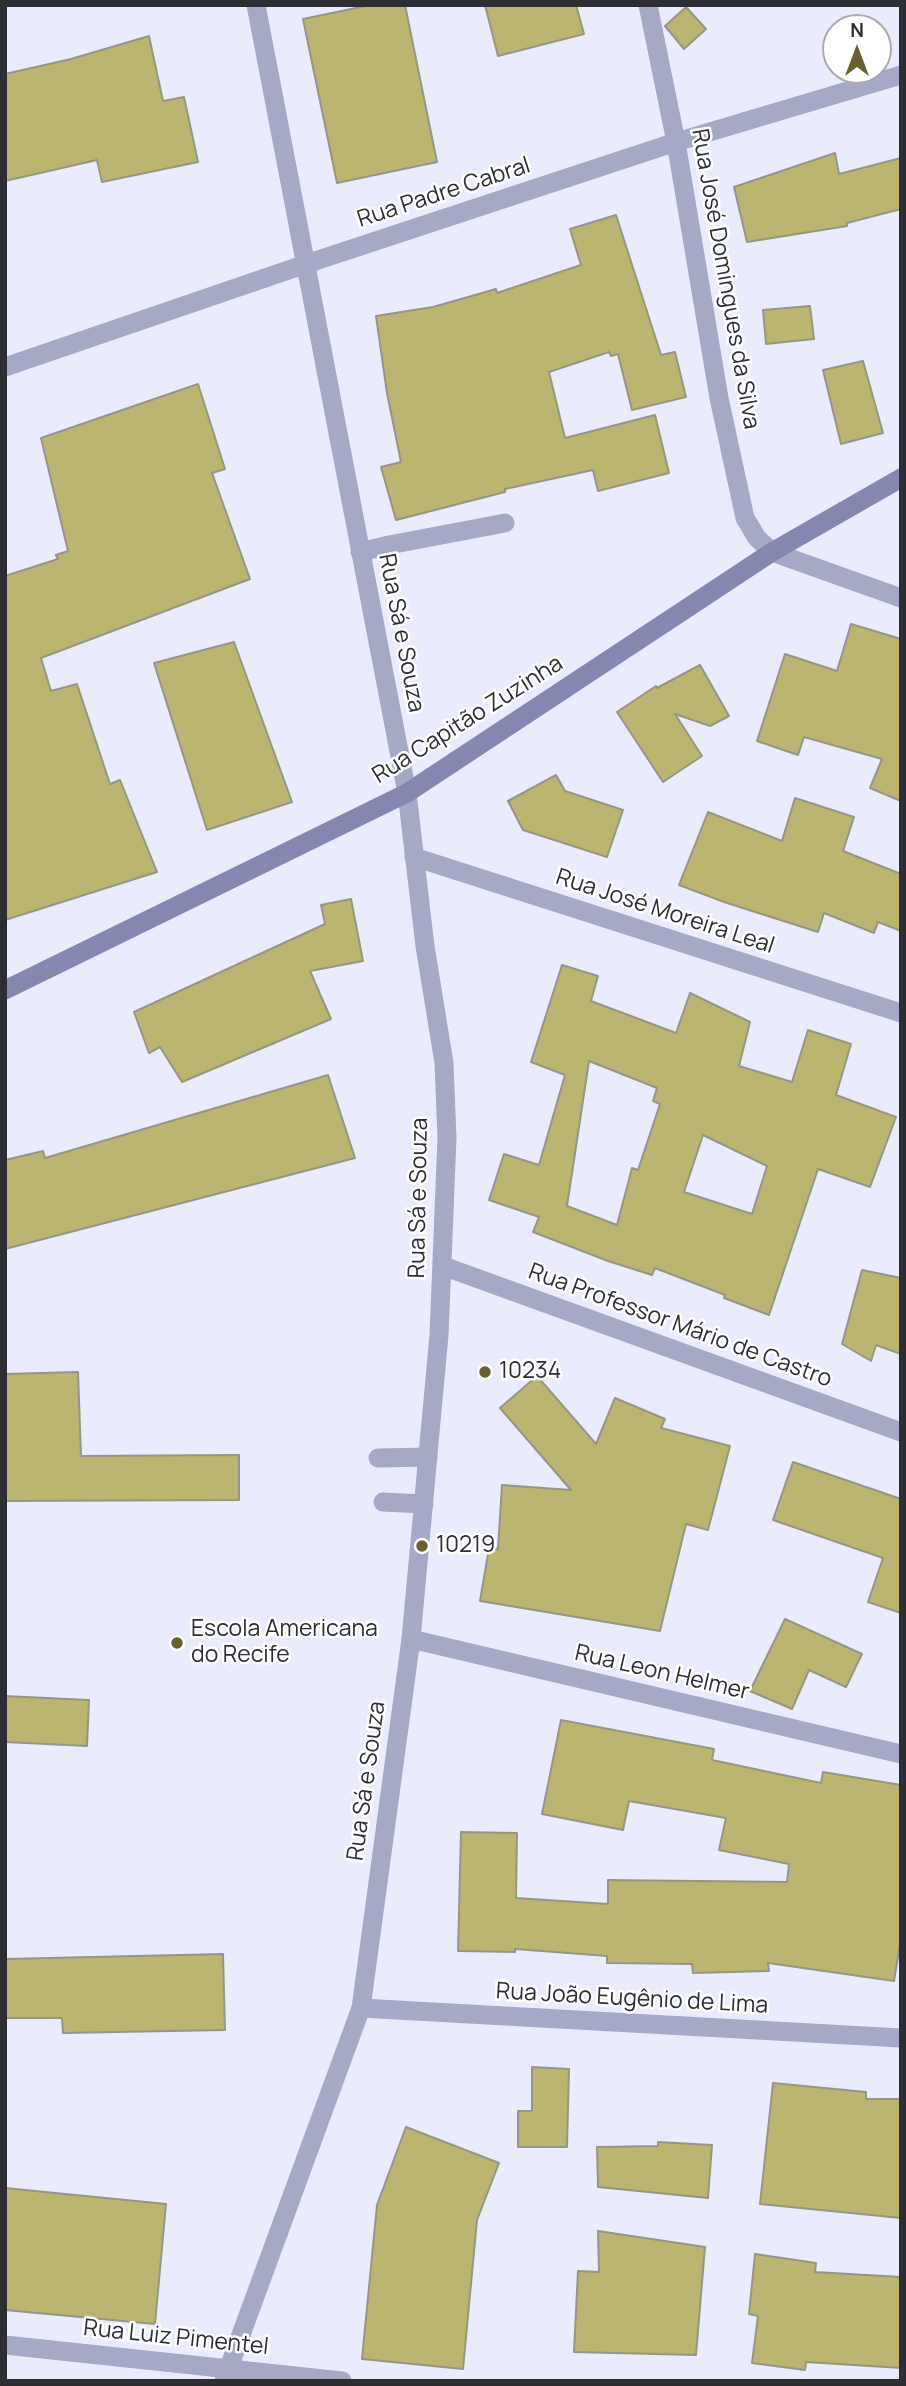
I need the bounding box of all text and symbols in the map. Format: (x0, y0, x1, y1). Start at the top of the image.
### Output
north arrow (822, 14, 892, 84)
text: N (850, 17, 864, 43)
street label: Rua José Domingues da Silva (685, 127, 765, 431)
street label: Rua Padre Cabral (354, 152, 534, 234)
street label: Rua Sá e Souza (372, 551, 430, 715)
street label: Rua Capitão Zuzinha (368, 650, 568, 790)
street label: Rua José Moreira Leal (552, 864, 778, 960)
street label: Rua Sá e Souza (404, 1117, 434, 1279)
street label: Rua Professor Mário de Castro (525, 1258, 835, 1394)
place label: 10234 (499, 1358, 561, 1386)
marker: 10234 (477, 1364, 493, 1380)
place label: 10219 (436, 1532, 495, 1560)
marker: 10219 (414, 1538, 430, 1554)
place label: Escola Americana do Recife (191, 1616, 378, 1670)
marker: Escola Americana do Recife (169, 1635, 185, 1651)
street label: Rua Leon Helmer (572, 1639, 752, 1707)
street label: Rua Sá e Souza (342, 1699, 392, 1863)
street label: Rua João Eugênio de Lima (495, 1978, 769, 2020)
street label: Rua Luiz Pimentel (82, 2315, 270, 2361)

